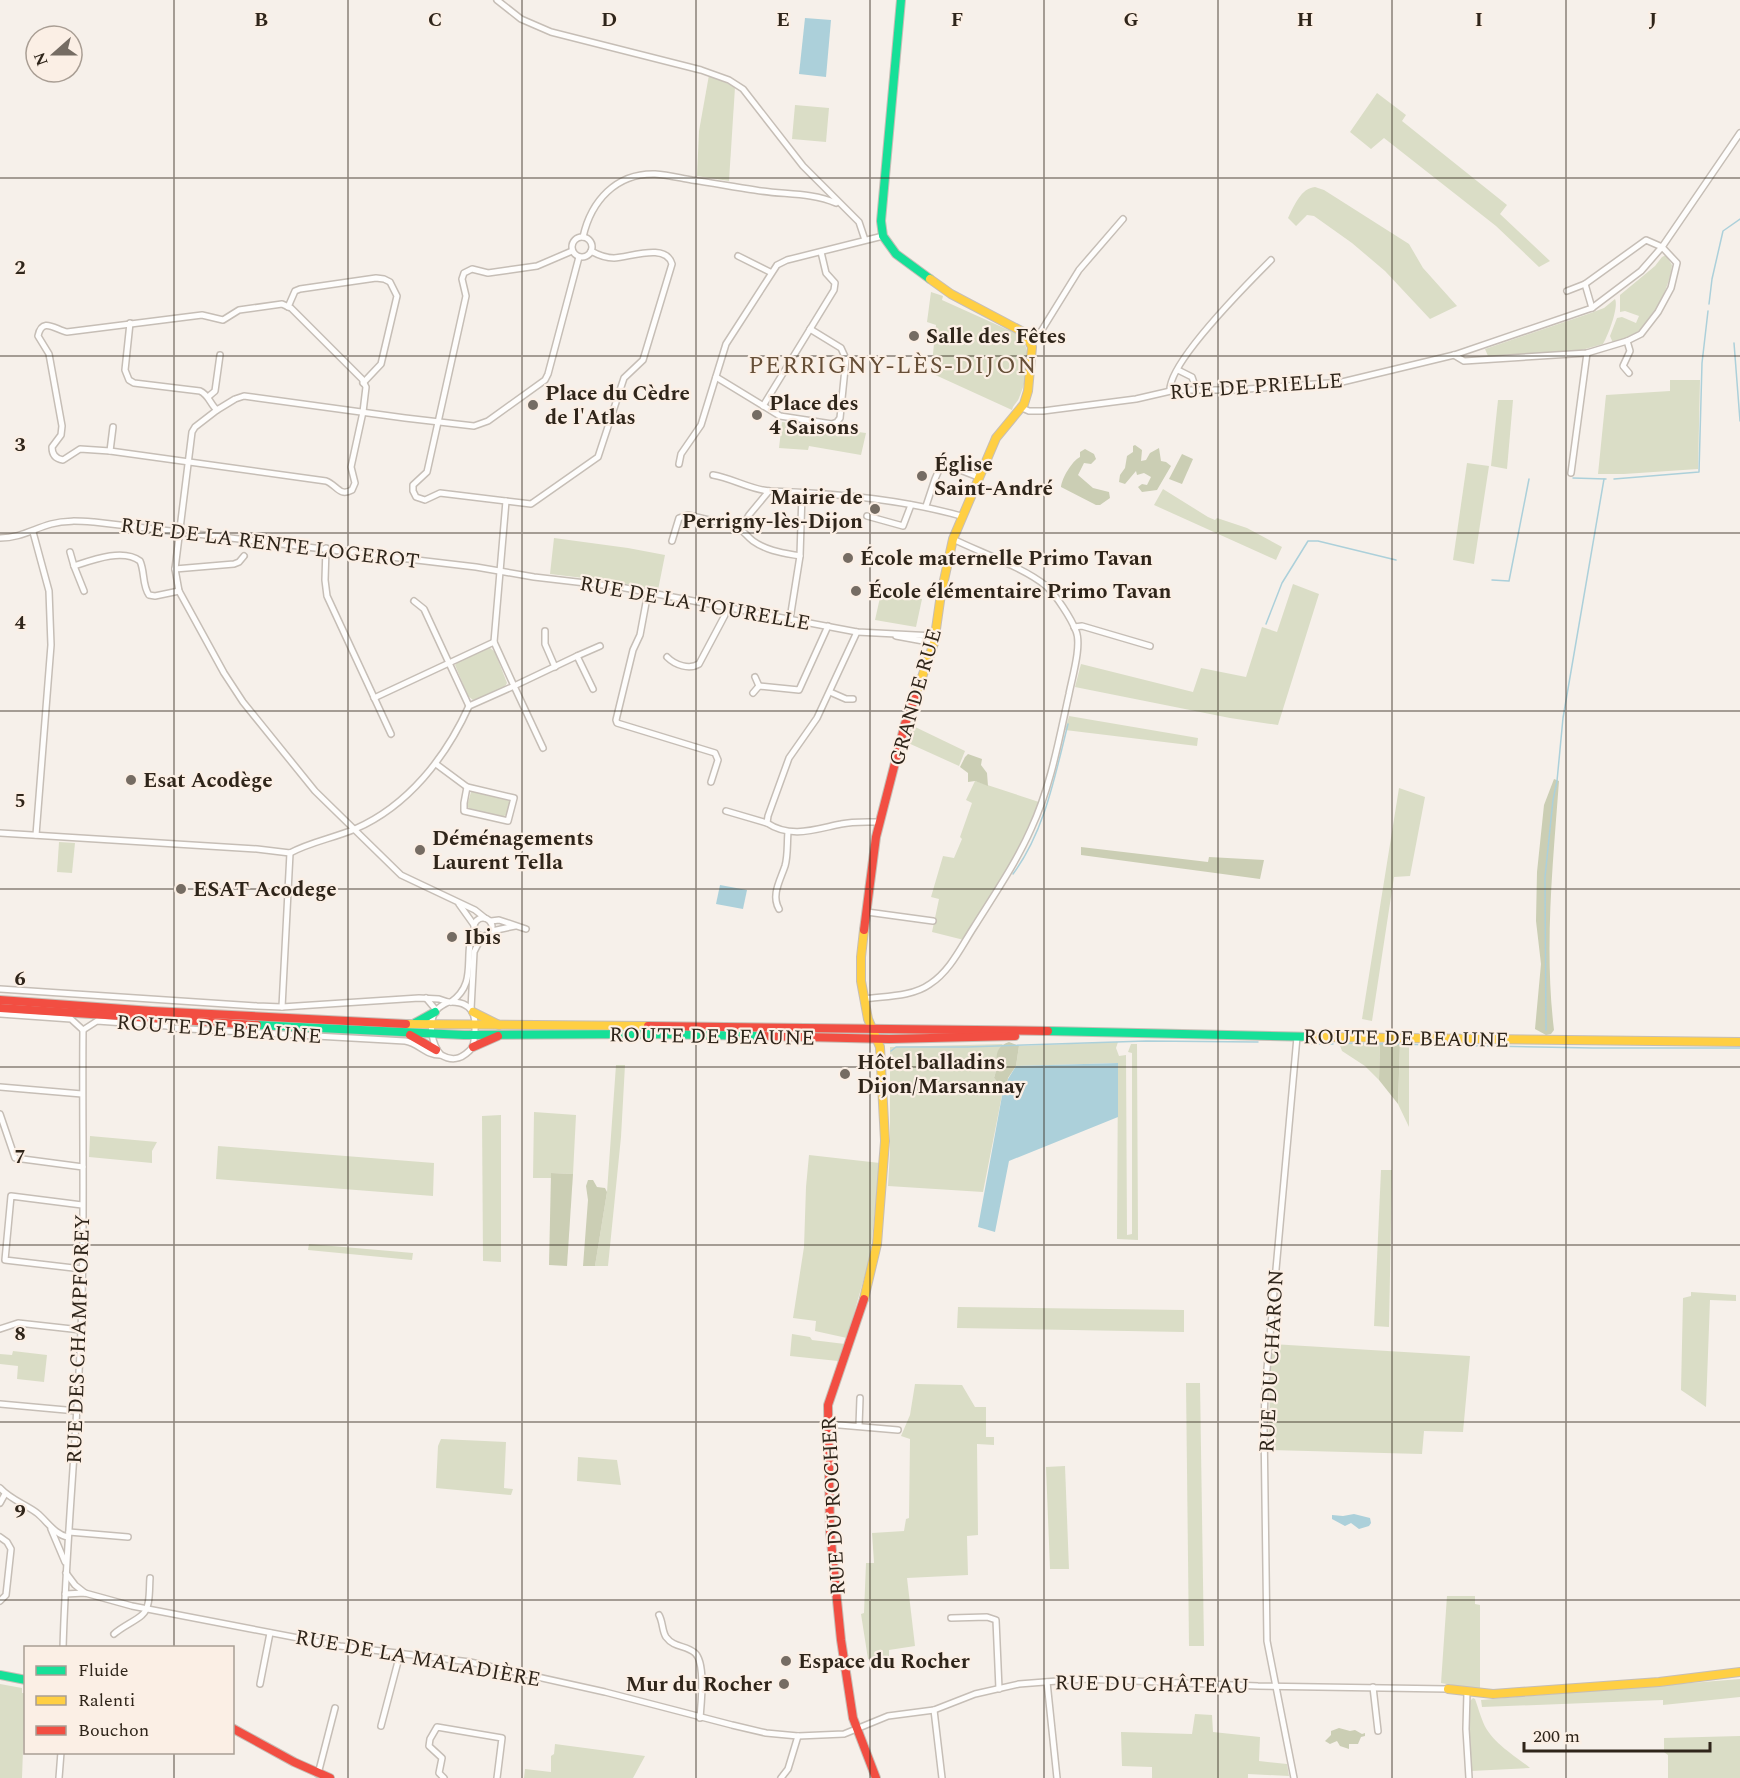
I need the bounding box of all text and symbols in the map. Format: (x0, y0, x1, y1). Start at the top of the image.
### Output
text: B (254, 5, 268, 35)
text: C (428, 5, 442, 35)
text: D (601, 5, 617, 35)
text: E (776, 5, 790, 35)
text: F (951, 5, 963, 35)
text: G (1123, 5, 1139, 35)
text: H (1297, 5, 1313, 35)
text: I (1475, 5, 1483, 35)
text: J (1649, 5, 1657, 35)
north arrow (24, 24, 84, 84)
text: N (27, 49, 54, 69)
text: 2 (14, 253, 26, 283)
place label: Salle des Fêtes (926, 321, 1066, 353)
marker: Salle des Fêtes (907, 329, 921, 343)
district label: PERRIGNY-LÈS-DIJON (748, 348, 1038, 384)
street label: RUE DE PRIELLE (1168, 365, 1344, 409)
place label: Place du Cèdre de l'Atlas (545, 378, 690, 434)
place label: Place des 4 Saisons (769, 388, 859, 444)
marker: Place du Cèdre de l'Atlas (526, 398, 540, 412)
marker: Place des 4 Saisons (750, 408, 764, 422)
text: 3 (14, 430, 26, 460)
place label: Église Saint-André (934, 449, 1053, 505)
marker: Église Saint-André (915, 469, 929, 483)
place label: Mairie de Perrigny-lès-Dijon (682, 482, 863, 538)
marker: Mairie de Perrigny-lès-Dijon (868, 502, 882, 516)
street label: RUE DE LA RENTE LOGEROT (118, 510, 421, 578)
place label: École maternelle Primo Tavan (860, 543, 1153, 575)
marker: École maternelle Primo Tavan (841, 551, 855, 565)
street label: RUE DE LA TOURELLE (577, 568, 813, 640)
place label: École élémentaire Primo Tavan (868, 576, 1171, 608)
marker: École élémentaire Primo Tavan (849, 584, 863, 598)
text: 4 (14, 608, 26, 638)
street label: GRANDE RUE (881, 625, 951, 770)
place label: Esat Acodège (143, 765, 273, 797)
marker: Esat Acodège (124, 773, 138, 787)
text: 5 (14, 786, 26, 816)
place label: Déménagements Laurent Tella (432, 823, 594, 879)
marker: Déménagements Laurent Tella (413, 843, 427, 857)
place label: ESAT Acodege (193, 874, 337, 906)
marker: ESAT Acodege (174, 882, 188, 896)
place label: Ibis (464, 922, 501, 954)
marker: Ibis (445, 930, 459, 944)
text: 6 (14, 964, 26, 994)
street label: ROUTE DE BEAUNE (115, 1007, 323, 1053)
street label: ROUTE DE BEAUNE (609, 1019, 815, 1055)
street label: ROUTE DE BEAUNE (1303, 1021, 1509, 1057)
place label: Hôtel balladins Dijon/Marsannay (857, 1047, 1026, 1103)
marker: Hôtel balladins Dijon/Marsannay (838, 1067, 852, 1081)
text: 7 (14, 1142, 26, 1172)
street label: RUE DES CHAMPFOREY (59, 1214, 99, 1464)
street label: RUE DU CHARON (1251, 1269, 1293, 1453)
text: 8 (14, 1319, 26, 1349)
street label: RUE DU ROCHER (813, 1416, 855, 1596)
text: 9 (14, 1497, 26, 1527)
street label: RUE DE LA MALADIÈRE (293, 1622, 543, 1696)
legend (24, 1646, 234, 1754)
place label: Espace du Rocher (798, 1646, 970, 1678)
marker: Espace du Rocher (779, 1654, 793, 1668)
text: Fluide (78, 1657, 129, 1684)
street label: RUE DU CHÂTEAU (1054, 1667, 1250, 1703)
place label: Mur du Rocher (625, 1669, 772, 1701)
marker: Mur du Rocher (777, 1677, 791, 1691)
text: Ralenti (78, 1687, 135, 1714)
scale bar (1524, 1715, 1710, 1753)
text: Bouchon (78, 1717, 149, 1744)
text: 200 m (1533, 1723, 1580, 1750)

